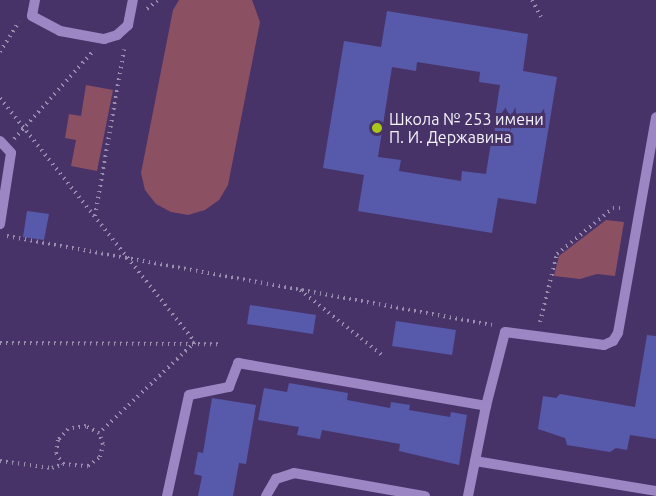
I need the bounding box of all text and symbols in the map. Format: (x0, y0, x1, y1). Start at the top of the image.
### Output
place label: Школа № 253 имени П. И. Державина (389, 109, 544, 147)
marker: Школа № 253 имени П. И. Державина (370, 121, 384, 135)

